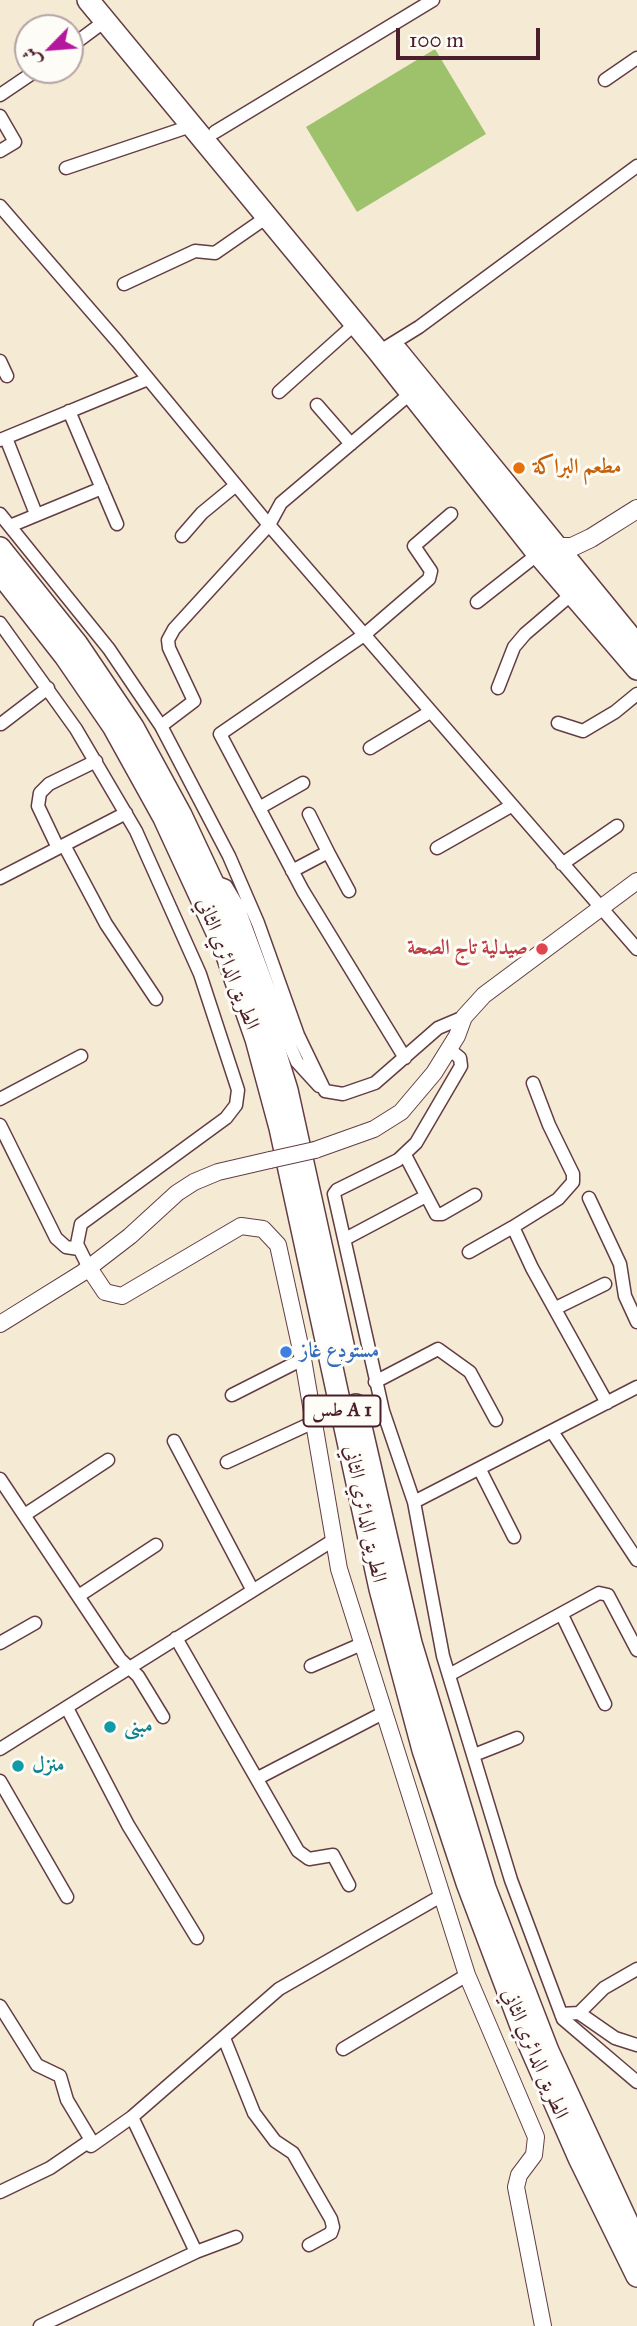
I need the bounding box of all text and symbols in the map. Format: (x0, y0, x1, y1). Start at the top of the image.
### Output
north arrow (14, 14, 84, 84)
scale bar (399, 14, 542, 58)
text: 100 m (409, 27, 464, 53)
text: ش (17, 44, 46, 71)
place label: مطعم البراكة (533, 455, 621, 481)
marker: مطعم البراكة (511, 460, 527, 476)
street label: الطريق الدائري الثاني (190, 894, 264, 1034)
place label: صيدلية تاج الصحة (407, 936, 528, 962)
marker: صيدلية تاج الصحة (534, 941, 550, 957)
place label: مستودع غاز (300, 1339, 379, 1365)
marker: مستودع غاز (278, 1344, 294, 1360)
road number: طس A 1 (304, 1396, 380, 1427)
street label: الطريق الدائري الثاني (337, 1443, 391, 1585)
place label: مبنى (124, 1714, 153, 1740)
marker: مبنى (102, 1719, 118, 1735)
place label: منزل (32, 1753, 64, 1779)
marker: منزل (10, 1758, 26, 1774)
street label: الطريق الدائري الثاني (495, 1985, 573, 2123)

